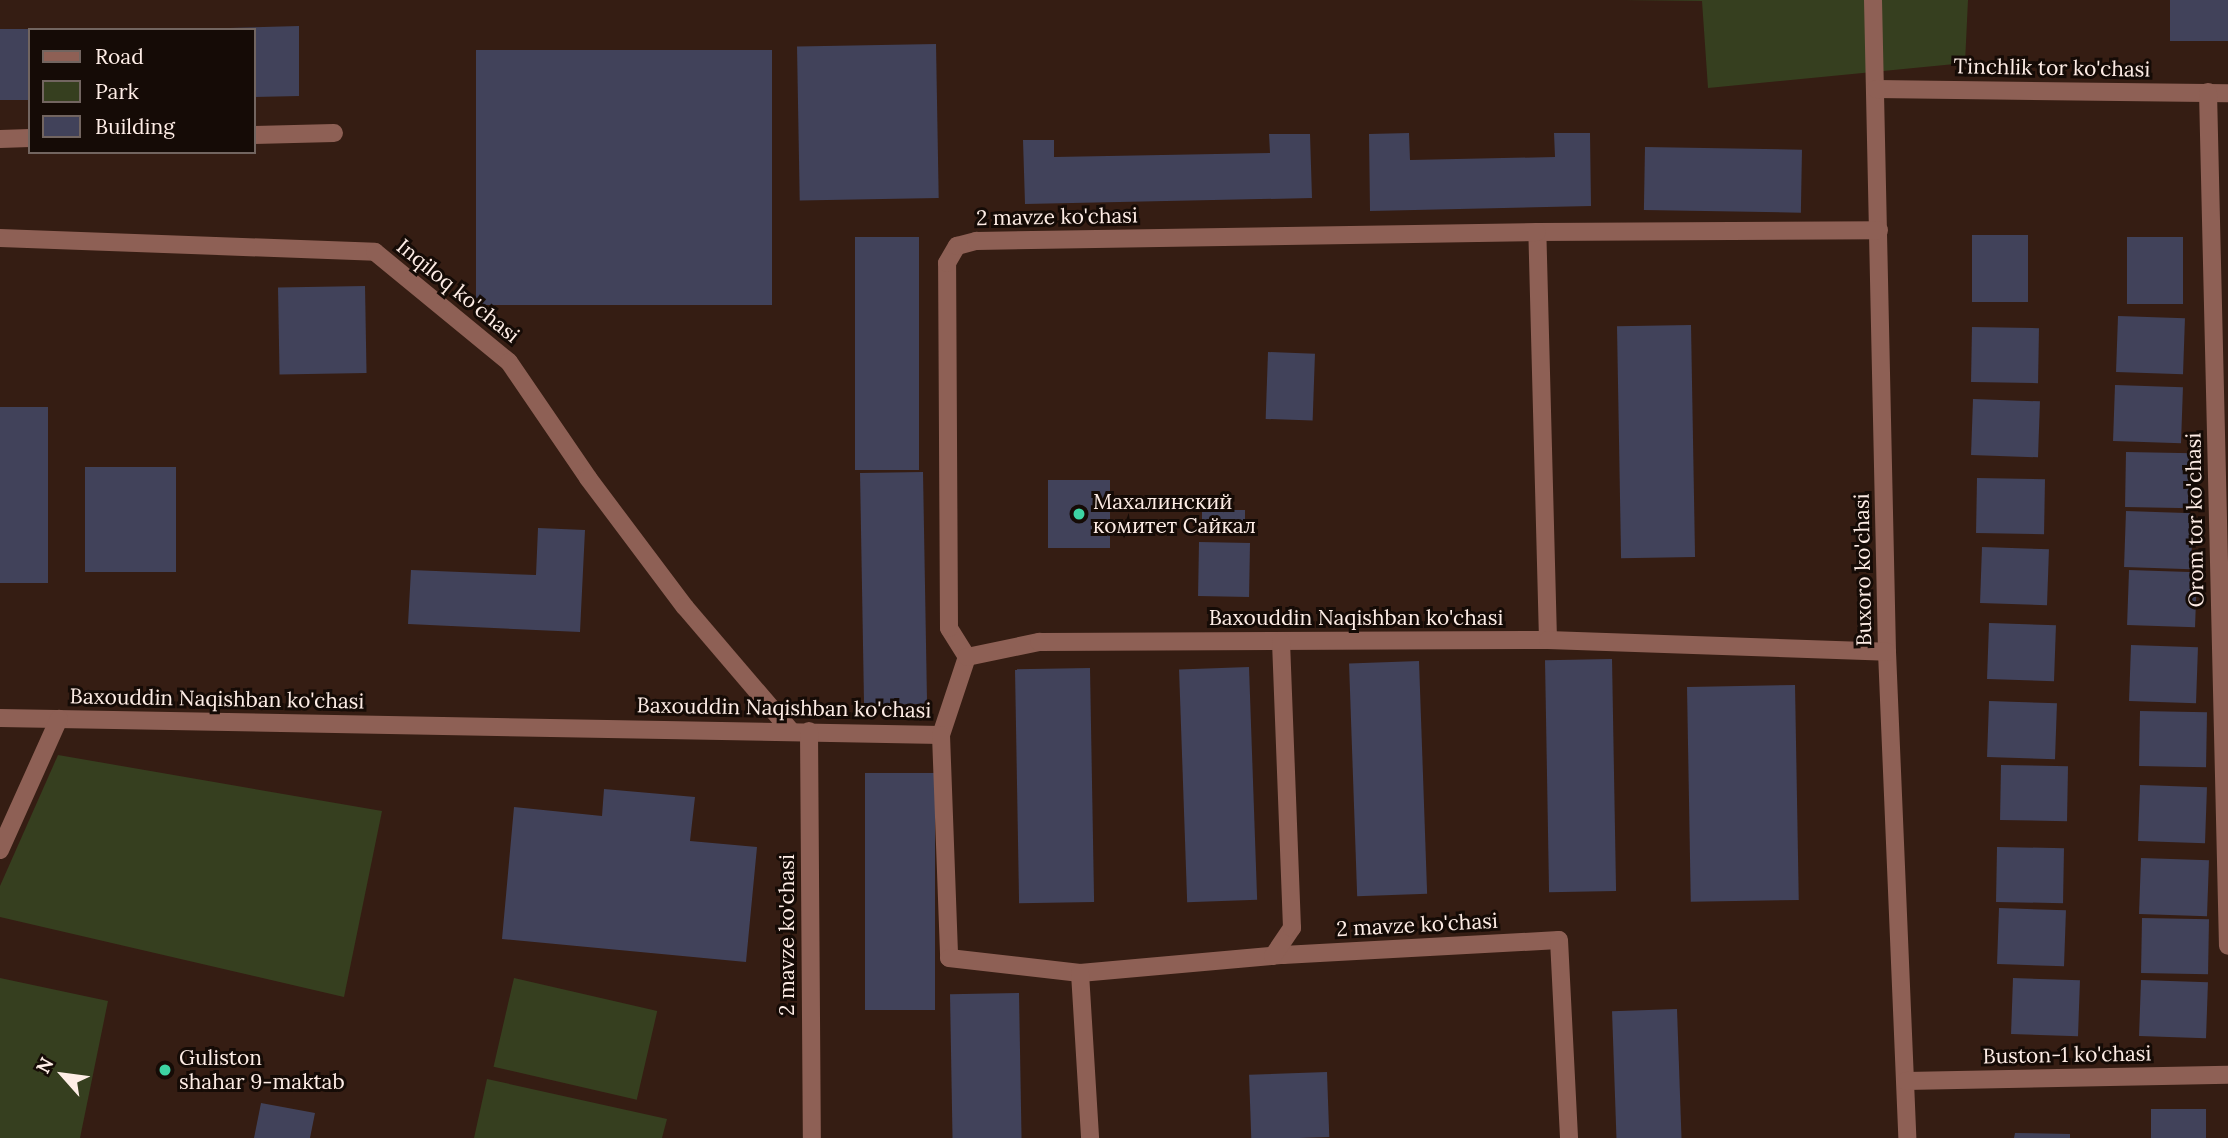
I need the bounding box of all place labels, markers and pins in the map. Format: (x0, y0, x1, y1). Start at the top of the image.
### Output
place label: Махалинский комитет Сайкал (1093, 489, 1256, 539)
marker: Махалинский комитет Сайкал (1071, 506, 1087, 522)
place label: Guliston shahar 9-maktab (179, 1045, 345, 1095)
marker: Guliston shahar 9-maktab (157, 1062, 173, 1078)

